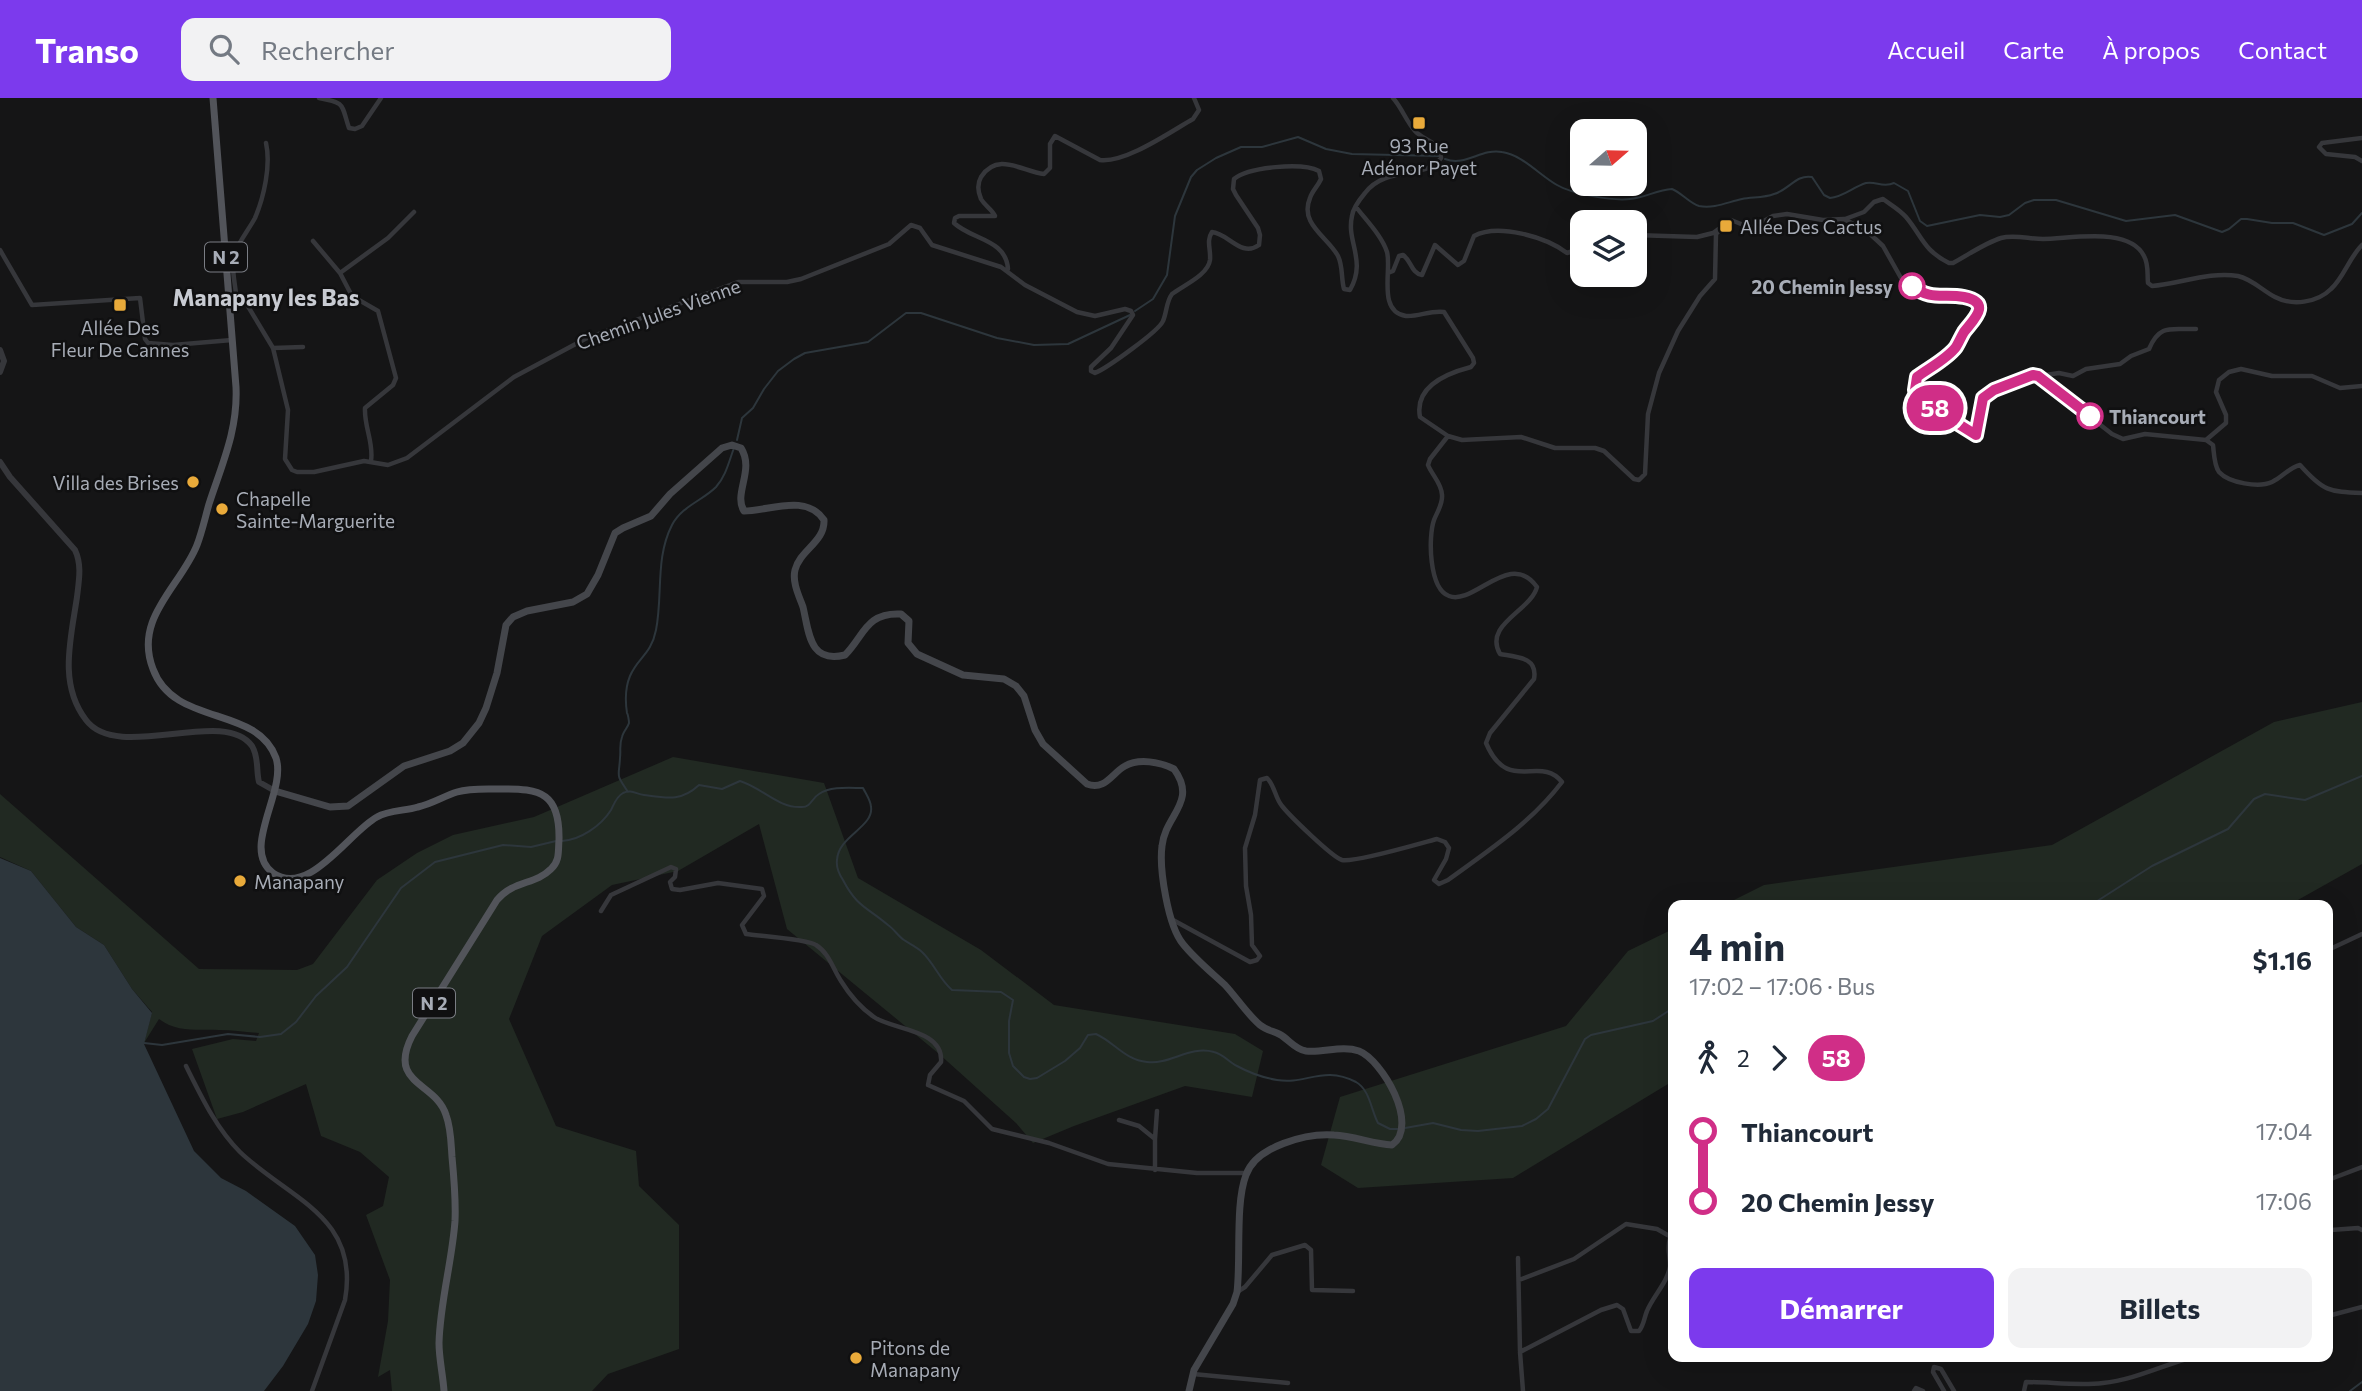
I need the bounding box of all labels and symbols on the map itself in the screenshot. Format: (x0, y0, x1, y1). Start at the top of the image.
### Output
marker: 93 Rue Adénor Payet (1411, 115, 1427, 131)
north arrow (1570, 119, 1647, 196)
place label: 93 Rue Adénor Payet (1361, 134, 1477, 179)
place label: Allée Des Cactus (1740, 215, 1882, 238)
marker: Allée Des Cactus (1718, 218, 1734, 234)
road number: N 2 (205, 242, 247, 272)
marker: 20 Chemin Jessy (1899, 273, 1925, 299)
street label: Chemin Jules Vienne (573, 274, 743, 354)
place label: 20 Chemin Jessy (1752, 275, 1894, 298)
district label: Manapany les Bas (173, 283, 360, 311)
marker: Allée Des Fleur De Cannes (112, 297, 128, 313)
place label: Allée Des Fleur De Cannes (51, 316, 189, 361)
line badge: 58 (1904, 385, 1966, 431)
marker: Thiancourt (2077, 403, 2103, 429)
place label: Thiancourt (2109, 405, 2206, 428)
place label: Villa des Brises (53, 471, 179, 494)
marker: Villa des Brises (185, 474, 201, 490)
place label: Chapelle Sainte-Marguerite (236, 487, 395, 532)
marker: Chapelle Sainte-Marguerite (214, 501, 230, 517)
place label: Manapany (254, 870, 345, 893)
marker: Manapany (232, 873, 248, 889)
road number: N 2 (413, 988, 455, 1018)
place label: Pitons de Manapany (870, 1336, 961, 1381)
marker: Pitons de Manapany (848, 1350, 864, 1366)

